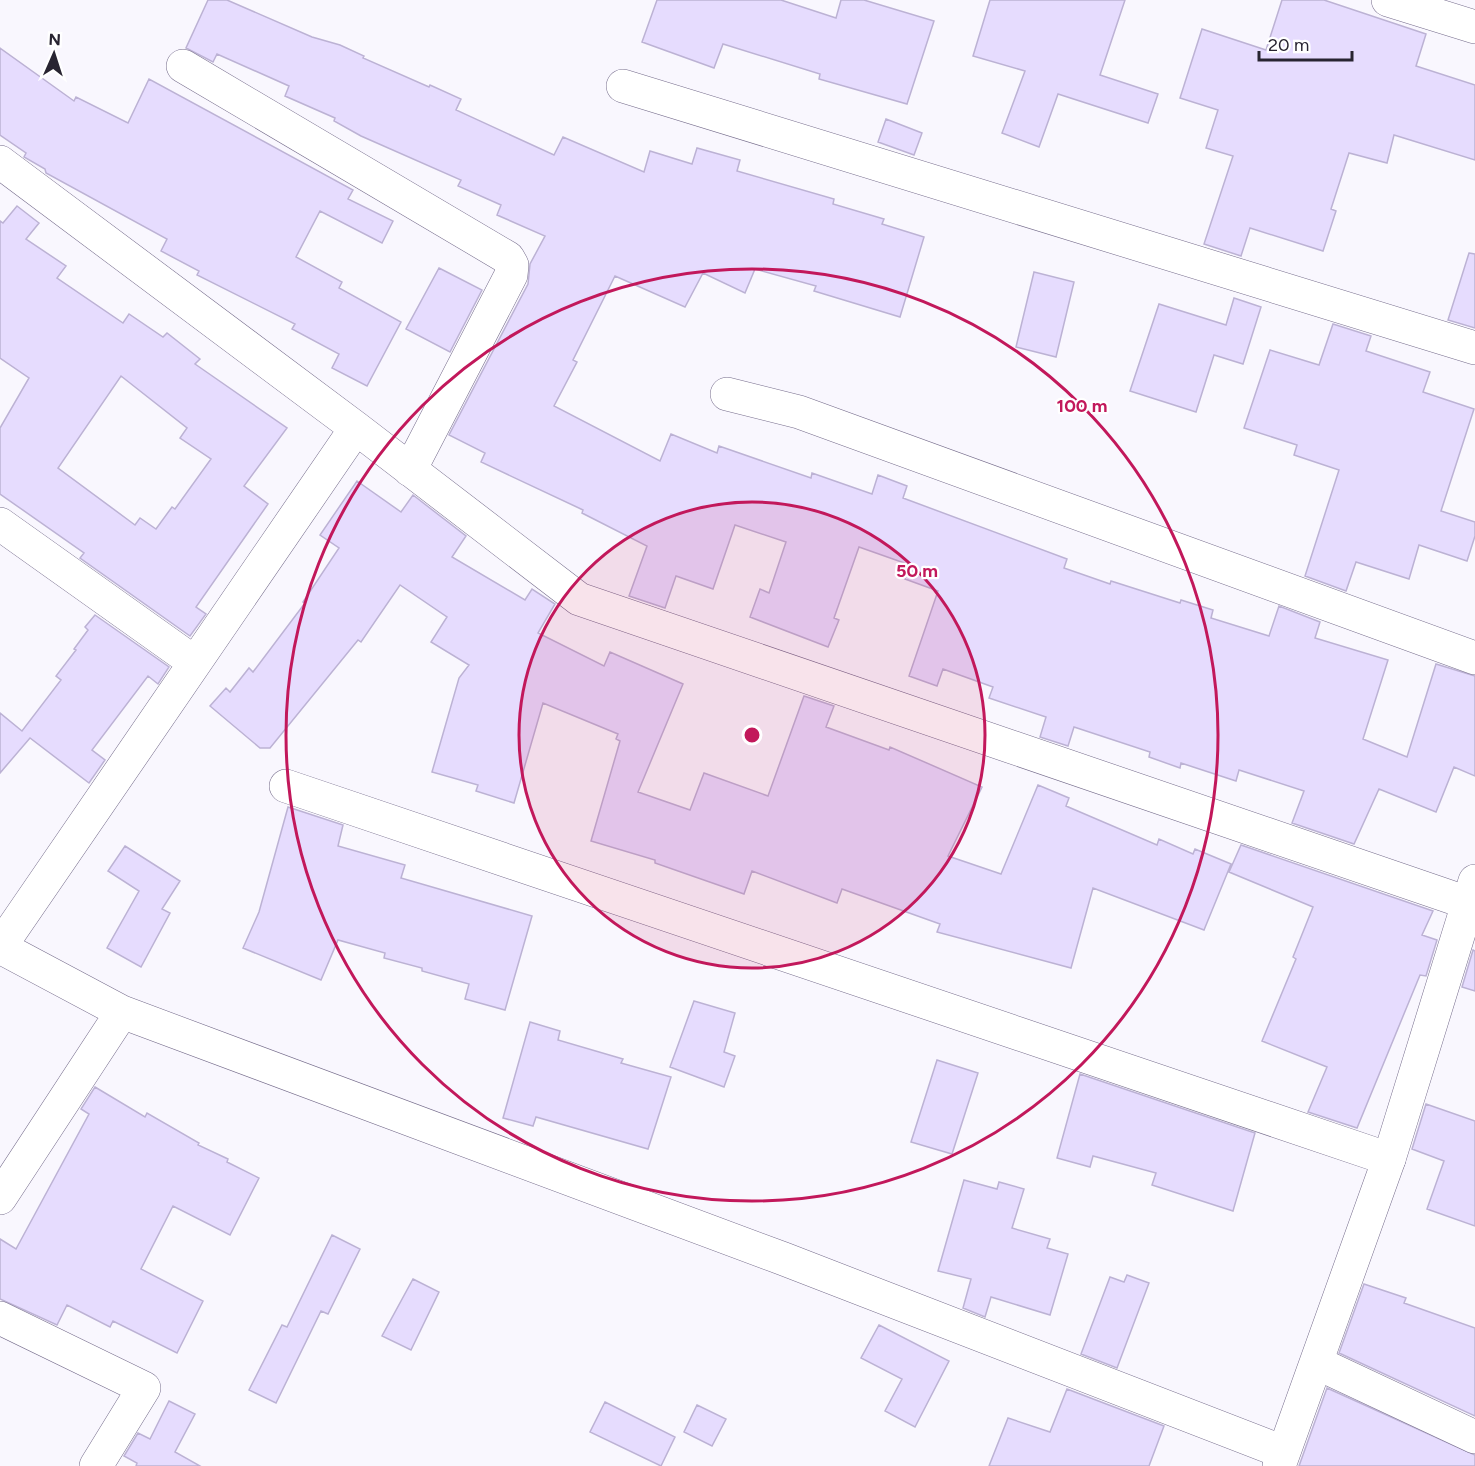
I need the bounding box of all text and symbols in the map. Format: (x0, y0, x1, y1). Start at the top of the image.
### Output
north arrow (24, 24, 84, 84)
scale bar (1259, 24, 1352, 62)
text: N (48, 30, 61, 49)
text: 20 m (1268, 34, 1309, 56)
text: 100 m (1057, 395, 1107, 417)
text: 50 m (896, 560, 938, 582)
centre of rings (742, 725, 762, 745)

